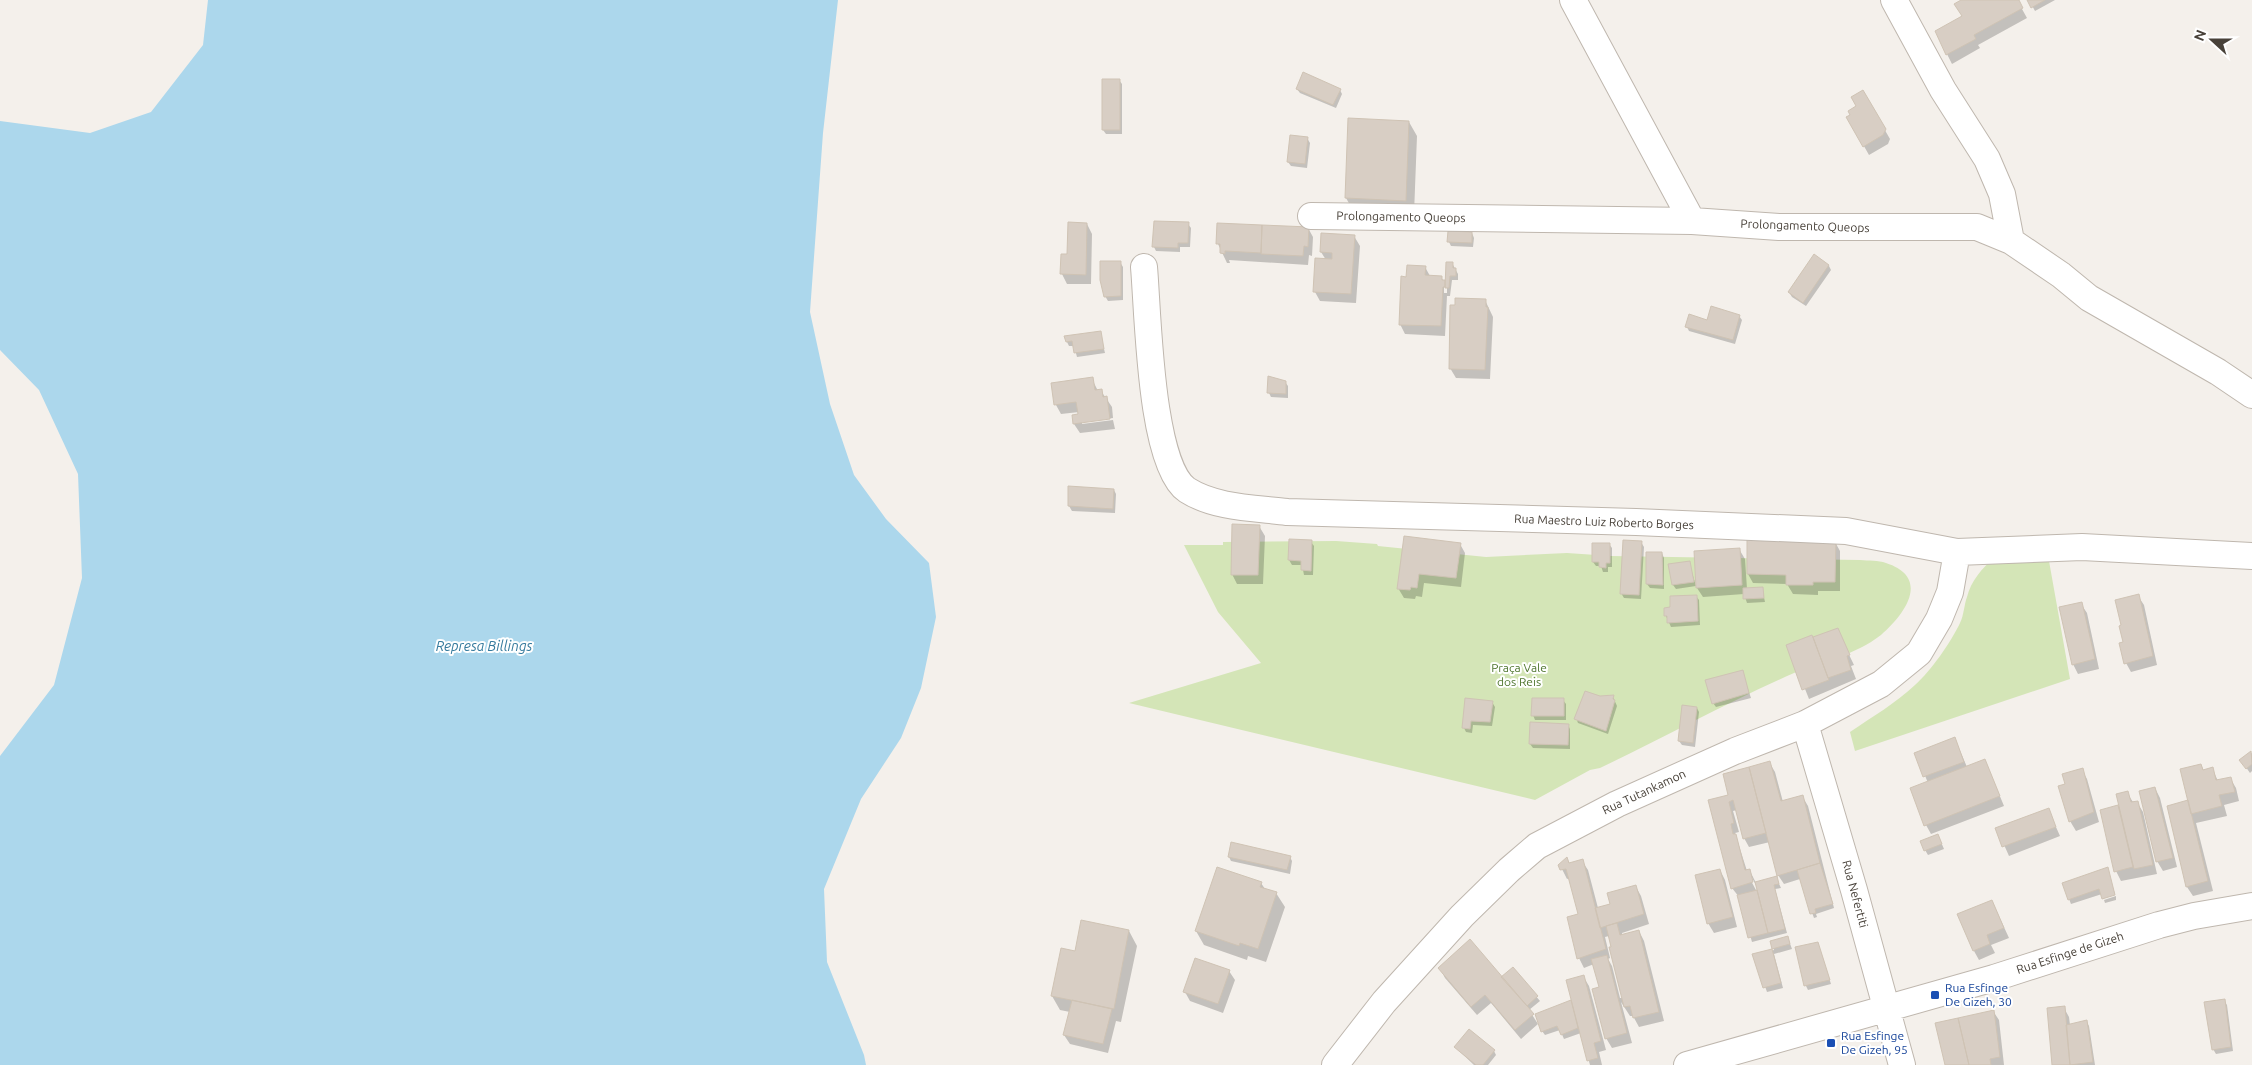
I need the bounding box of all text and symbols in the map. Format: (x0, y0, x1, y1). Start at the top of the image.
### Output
north arrow (2187, 15, 2237, 65)
text: N (2191, 28, 2209, 43)
street label: Prolongamento Queops (1336, 209, 1466, 224)
street label: Prolongamento Queops (1740, 217, 1870, 234)
street label: Rua Maestro Luiz Roberto Borges (1514, 512, 1694, 531)
water label: Represa Billings (436, 638, 532, 654)
park label: Praça Vale dos Reis (1491, 661, 1547, 688)
street label: Rua Tutankamon (1600, 767, 1688, 817)
street label: Rua Nefertiti (1840, 859, 1871, 929)
street label: Rua Esfinge de Gizeh (2015, 929, 2125, 976)
place label: Rua Esfinge De Gizeh, 30 (1945, 981, 2012, 1008)
marker: Rua Esfinge De Gizeh, 30 (1929, 989, 1941, 1001)
place label: Rua Esfinge De Gizeh, 95 (1841, 1029, 1908, 1056)
marker: Rua Esfinge De Gizeh, 95 (1825, 1037, 1837, 1049)

